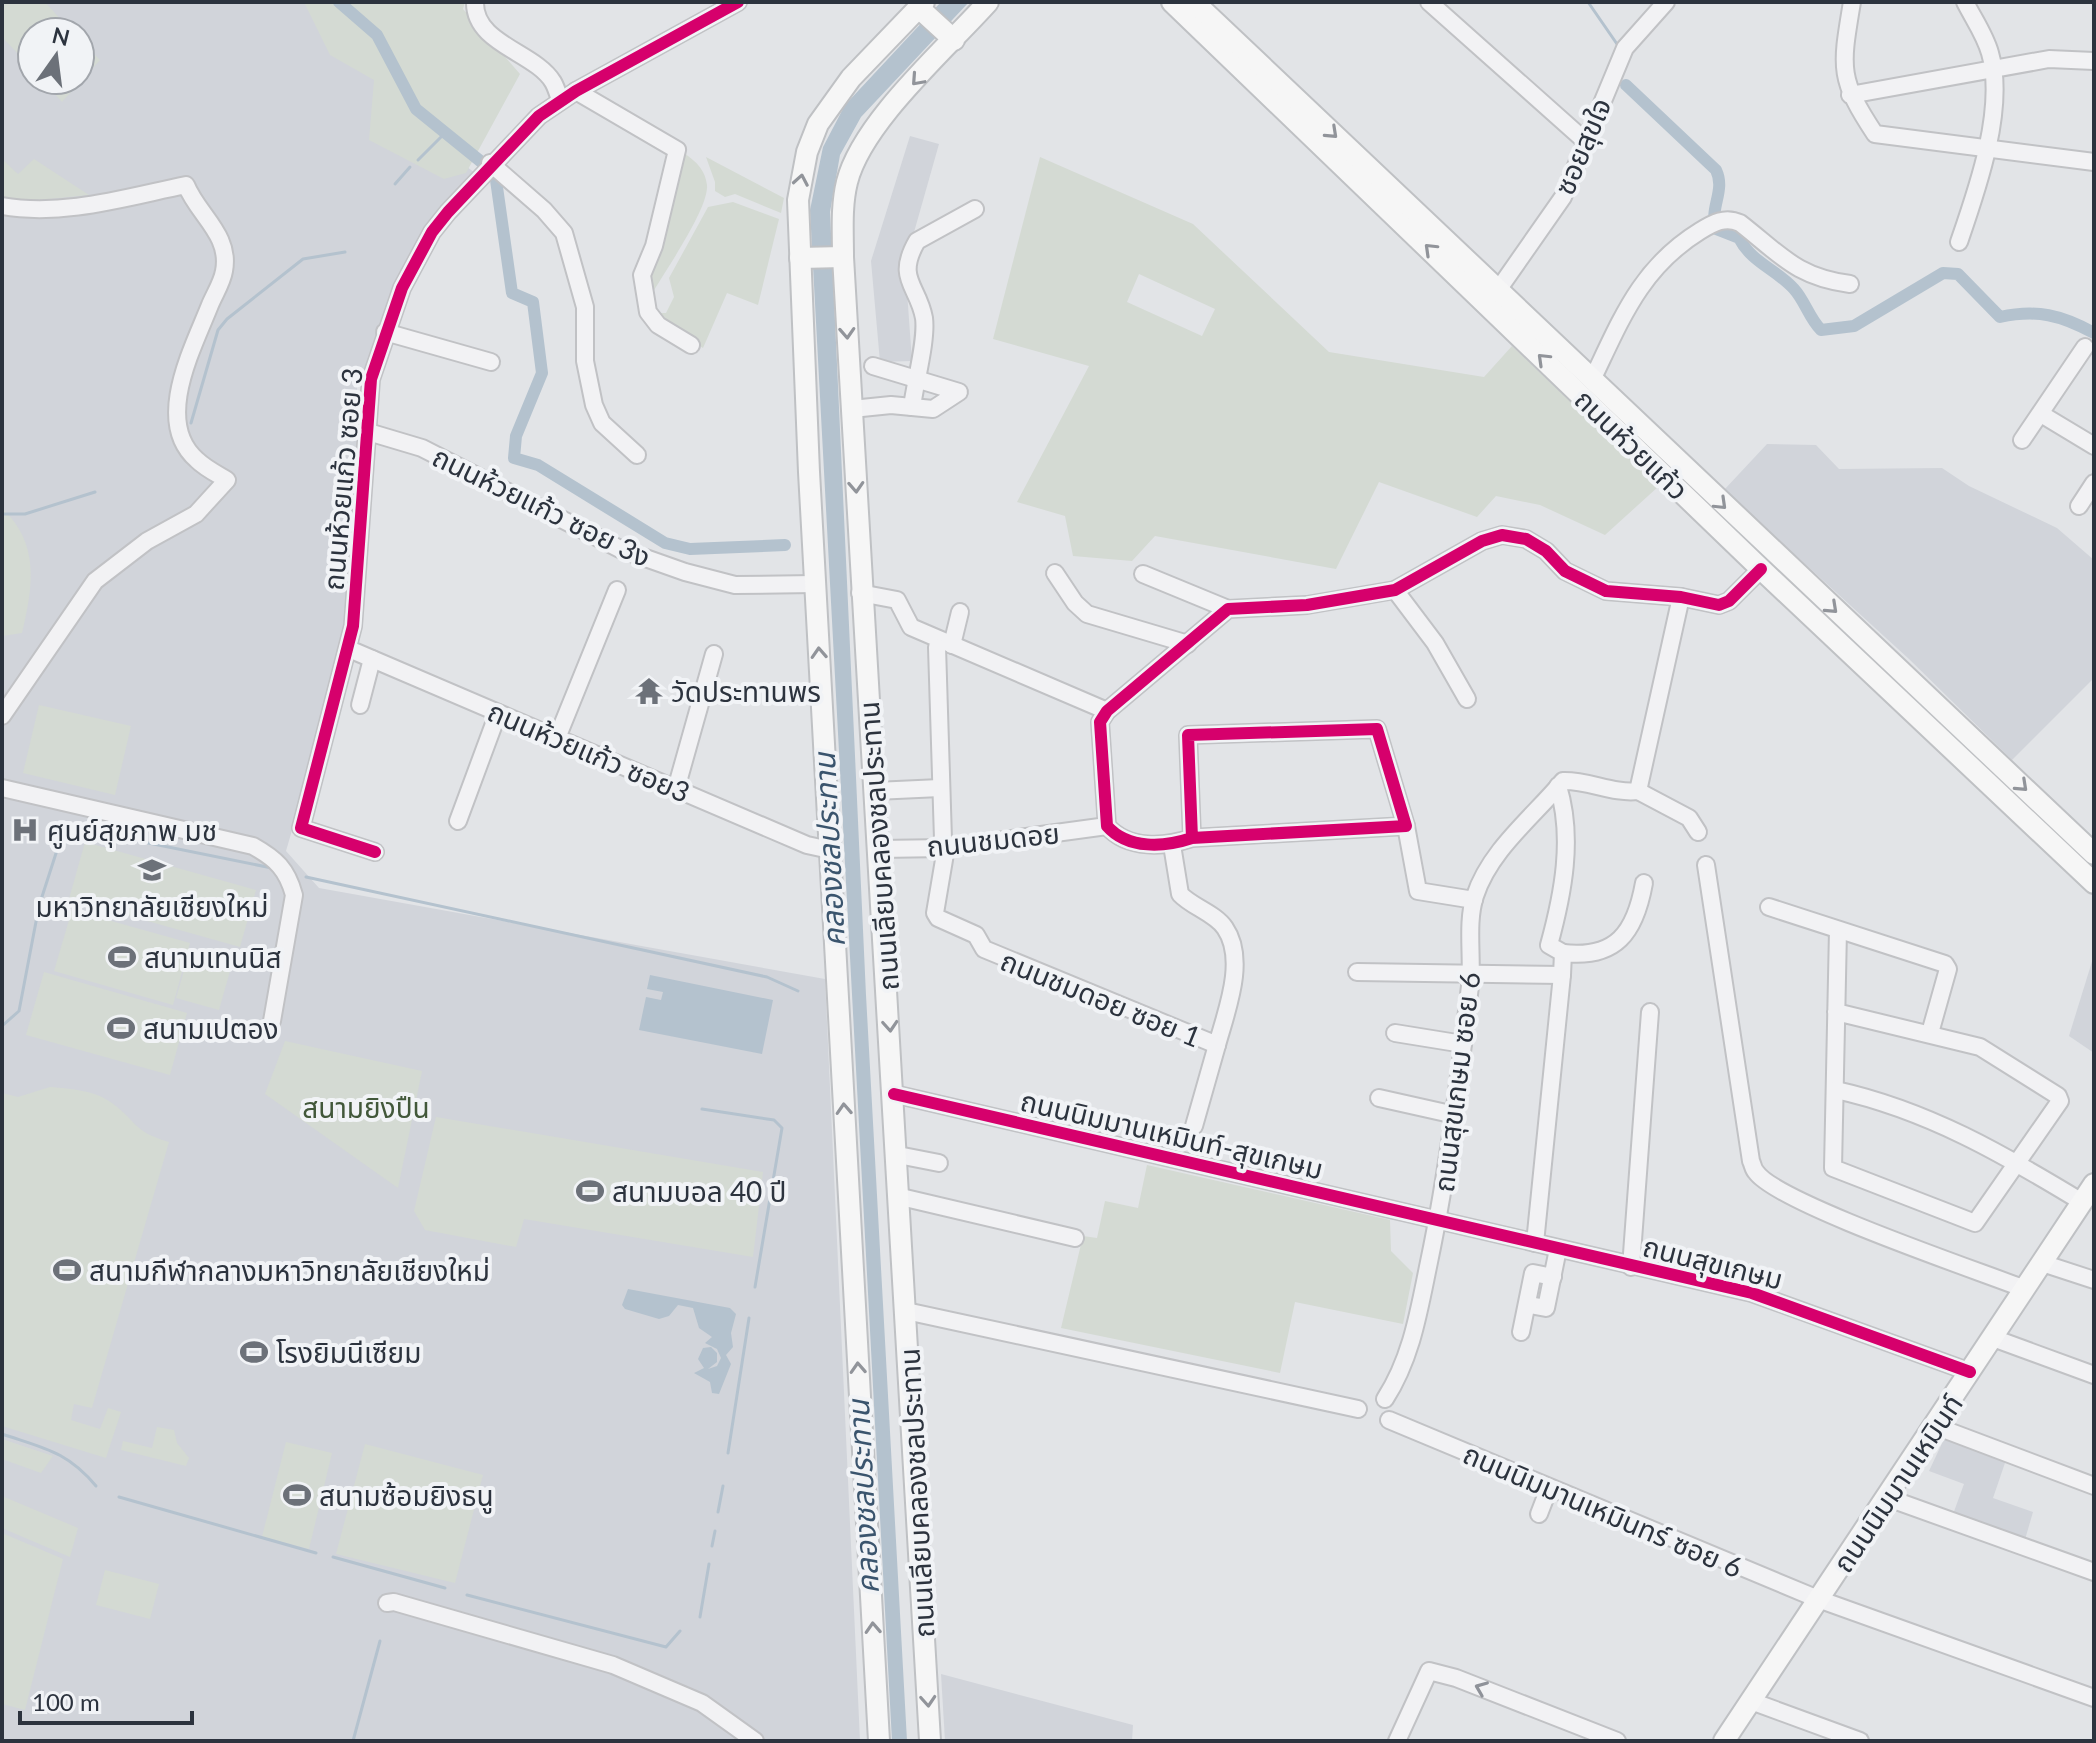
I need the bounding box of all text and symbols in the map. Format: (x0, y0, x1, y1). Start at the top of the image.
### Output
north arrow (16, 16, 96, 96)
text: N (49, 21, 72, 51)
one-way arrow (912, 71, 926, 86)
street label: ซอยสุขใจ (1546, 93, 1618, 200)
one-way arrow (1322, 123, 1337, 137)
one-way arrow (792, 173, 809, 187)
one-way arrow (1425, 244, 1439, 259)
one-way arrow (838, 327, 855, 340)
one-way arrow (1538, 354, 1553, 368)
street label: ถนนห้วยแก้ว ซอย 3 (315, 366, 369, 592)
street label: ถนนห้วยแก้ว (1568, 382, 1696, 506)
street label: ถนนห้วยแก้ว ซอย 3ง (427, 438, 657, 574)
one-way arrow (847, 481, 864, 494)
one-way arrow (1712, 494, 1727, 508)
one-way arrow (1823, 599, 1837, 614)
one-way arrow (810, 646, 827, 659)
place label: วัดประทานพร (671, 674, 821, 708)
temple icon: วัดประทานพร (634, 676, 664, 706)
street label: ถนนห้วยแก้ว ซอย3 (483, 693, 695, 809)
street label: ถนนเลียบคลองชลประทาน (851, 700, 905, 992)
water label: คลองชลประทาน (805, 750, 851, 948)
one-way arrow (2012, 776, 2027, 790)
place label: ศูนย์สุขภาพ มช (47, 813, 217, 849)
hospital icon: ศูนย์สุขภาพ มช (10, 815, 40, 845)
street label: ถนนชมดอย (925, 815, 1061, 863)
school or university icon: มหาวิทยาลัยเชียงใหม่ (137, 855, 167, 885)
place label: มหาวิทยาลัยเชียงใหม่ (35, 889, 269, 923)
place label: สนามเทนนิส (144, 940, 281, 974)
sports icon: สนามเทนนิส (107, 942, 137, 972)
street label: ถนนชมดอย ซอย 1 (996, 942, 1206, 1054)
street label: ถนนสุขเกษม ซอย 6 (1426, 970, 1487, 1194)
place label: สนามเปตอง (143, 1011, 279, 1045)
sports icon: สนามเปตอง (106, 1013, 136, 1043)
one-way arrow (881, 1020, 898, 1033)
street label: ถนนนิมมานเหมินท์-สุขเกษม (1017, 1083, 1327, 1186)
park label: สนามยิงปืน (302, 1090, 430, 1124)
one-way arrow (836, 1102, 853, 1115)
place label: สนามบอล 40 ปี (612, 1174, 786, 1208)
sports icon: สนามบอล 40 ปี (575, 1176, 605, 1206)
street label: ถนนสุขเกษม (1639, 1228, 1786, 1297)
place label: สนามกีฬากลางมหาวิทยาลัยเชียงใหม่ (89, 1253, 490, 1287)
sports icon: สนามกีฬากลางมหาวิทยาลัยเชียงใหม่ (52, 1255, 82, 1285)
place label: โรงยิมนีเซียม (276, 1335, 421, 1369)
sports icon: โรงยิมนีเซียม (239, 1337, 269, 1367)
street label: ถนนเลียบคลองชลประทาน (891, 1347, 941, 1639)
one-way arrow (850, 1361, 867, 1374)
street label: ถนนนิมมานเหมินท์ (1825, 1388, 1969, 1578)
water label: คลองชลประทาน (839, 1397, 885, 1595)
street label: ถนนนิมมานเหมินทร์ ซอย 6 (1458, 1436, 1748, 1584)
place label: สนามซ้อมยิงธนู (319, 1478, 494, 1514)
sports icon: สนามซ้อมยิงธนู (282, 1480, 312, 1510)
one-way arrow (865, 1621, 882, 1634)
scale bar (20, 1675, 192, 1725)
one-way arrow (1475, 1681, 1489, 1698)
text: 100 m (32, 1687, 100, 1716)
one-way arrow (919, 1695, 936, 1708)

